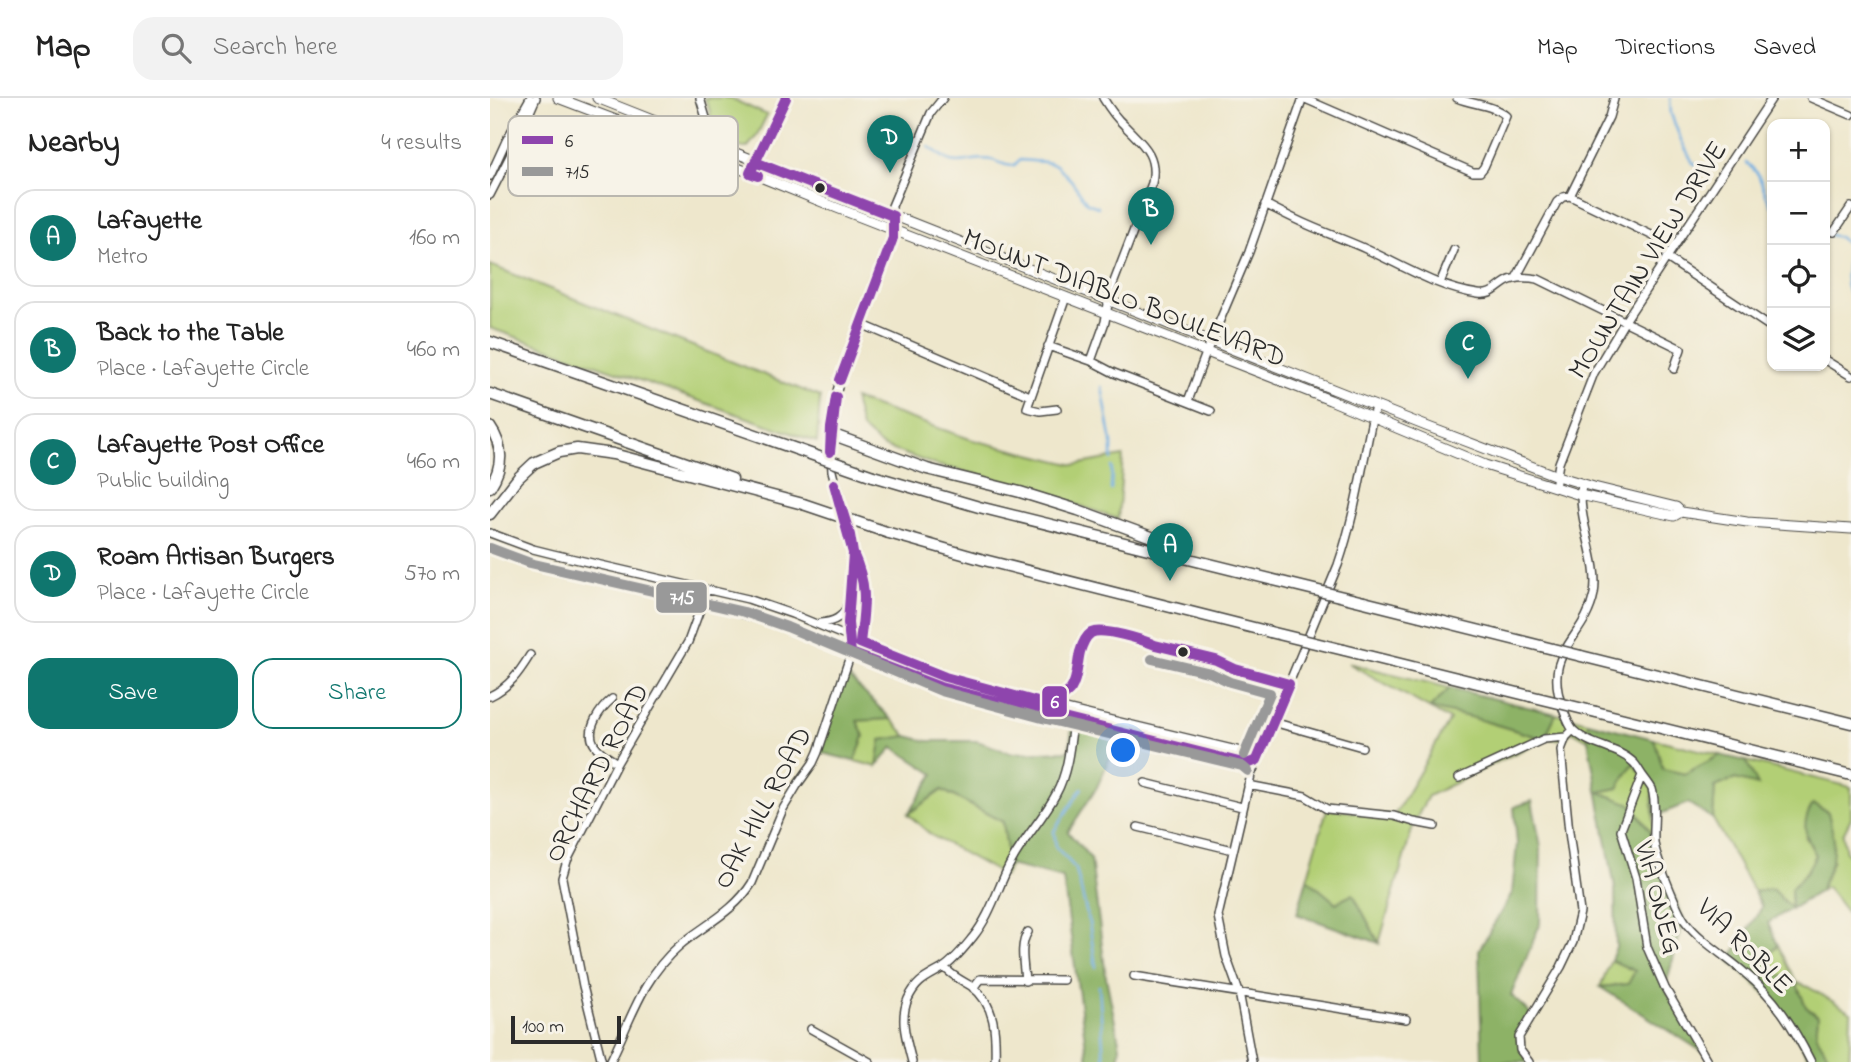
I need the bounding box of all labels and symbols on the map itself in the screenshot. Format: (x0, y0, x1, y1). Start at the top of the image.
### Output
pin: D (867, 115, 913, 173)
legend (508, 116, 738, 196)
text: 6 (565, 129, 573, 156)
street label: MOUNTAIN VIEW DRIVE (1559, 134, 1739, 388)
text: 715 (565, 160, 590, 187)
unlabelled marker (813, 181, 827, 195)
pin: B (1128, 187, 1174, 245)
street label: MOUNT DIABLO BOULEVARD (956, 219, 1291, 380)
pin: C (1445, 321, 1491, 379)
pin: A (1147, 523, 1193, 581)
line badge: 715 (655, 581, 708, 614)
text: 715 (670, 586, 694, 613)
unlabelled marker (1176, 645, 1190, 659)
street label: ORCHARD ROAD (535, 677, 661, 870)
line badge: 6 (1041, 685, 1068, 718)
text: 6 (1051, 690, 1060, 717)
street label: OAK HILL ROAD (704, 720, 824, 897)
your location (1106, 733, 1140, 767)
street label: VIA ONEG (1622, 836, 1691, 959)
street label: VIA ROBLE (1685, 889, 1801, 1005)
scale bar (511, 1013, 621, 1045)

